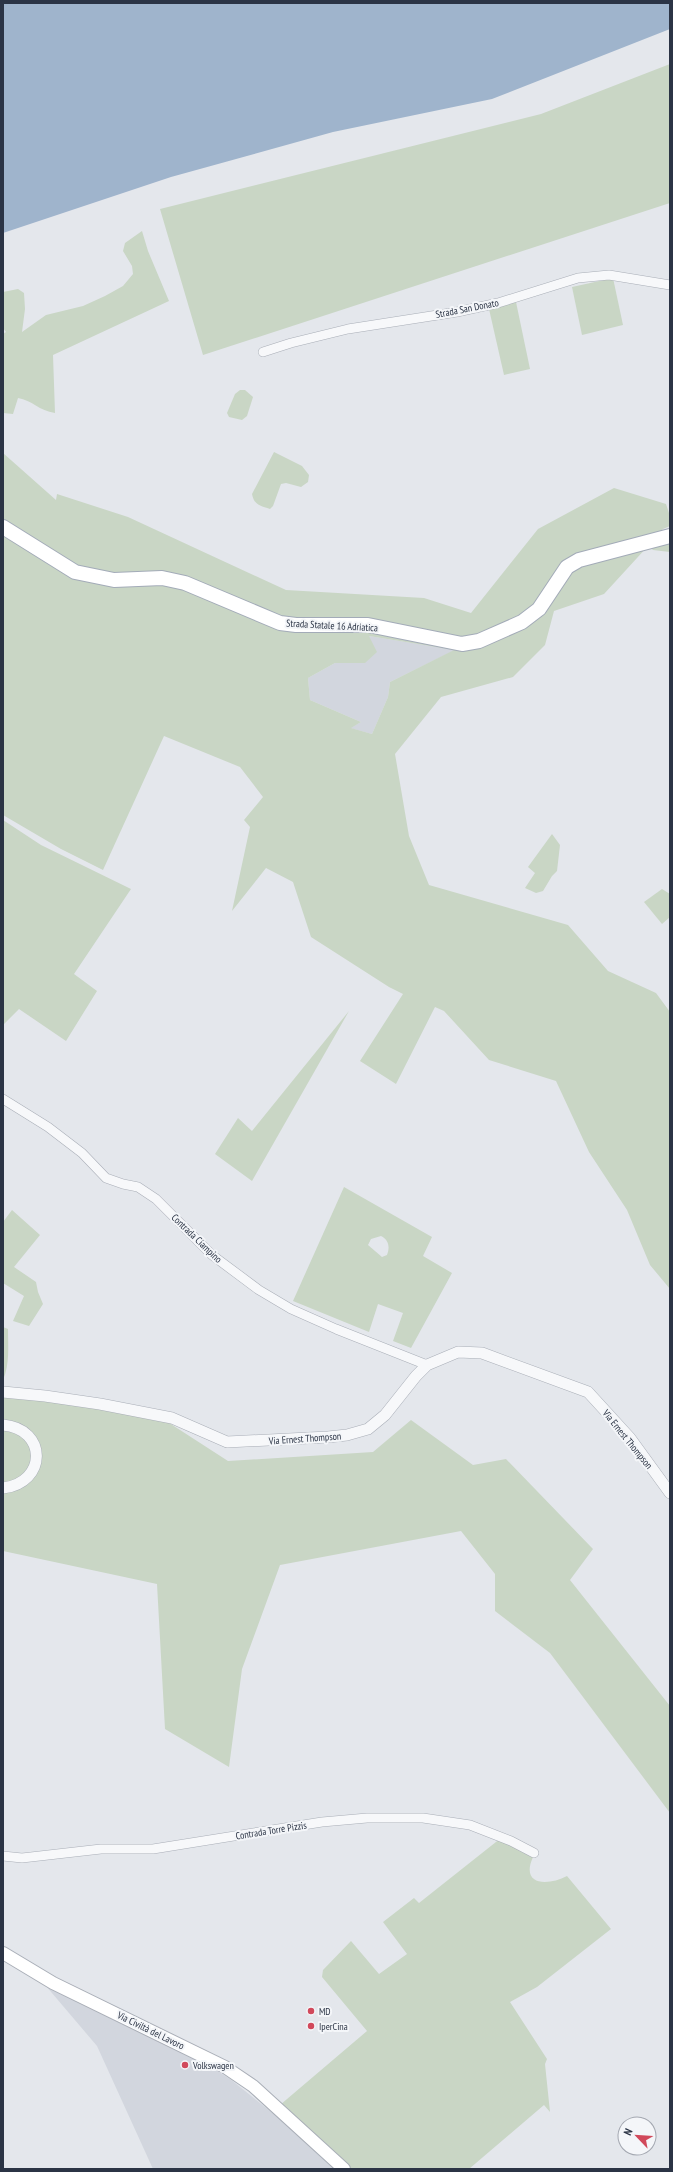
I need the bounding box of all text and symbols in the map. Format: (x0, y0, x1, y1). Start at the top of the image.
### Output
street label: Strada San Donato (434, 296, 500, 321)
street label: Strada Statale 16 Adriatica (286, 617, 378, 634)
street label: Contrada Ciampino (169, 1211, 225, 1266)
street label: Via Ernest Thompson (599, 1406, 656, 1472)
street label: Via Ernest Thompson (267, 1429, 342, 1448)
street label: Contrada Torre Pizzis (235, 1818, 308, 1843)
place label: MD (319, 2005, 331, 2018)
marker: MD (306, 2006, 316, 2016)
street label: Via Civiltà del Lavoro (114, 2008, 186, 2052)
place label: IperCina (319, 2020, 348, 2033)
marker: IperCina (306, 2021, 316, 2031)
place label: Volkswagen (192, 2059, 234, 2072)
marker: Volkswagen (180, 2060, 190, 2070)
north arrow (617, 2116, 657, 2156)
text: N (620, 2126, 636, 2137)

